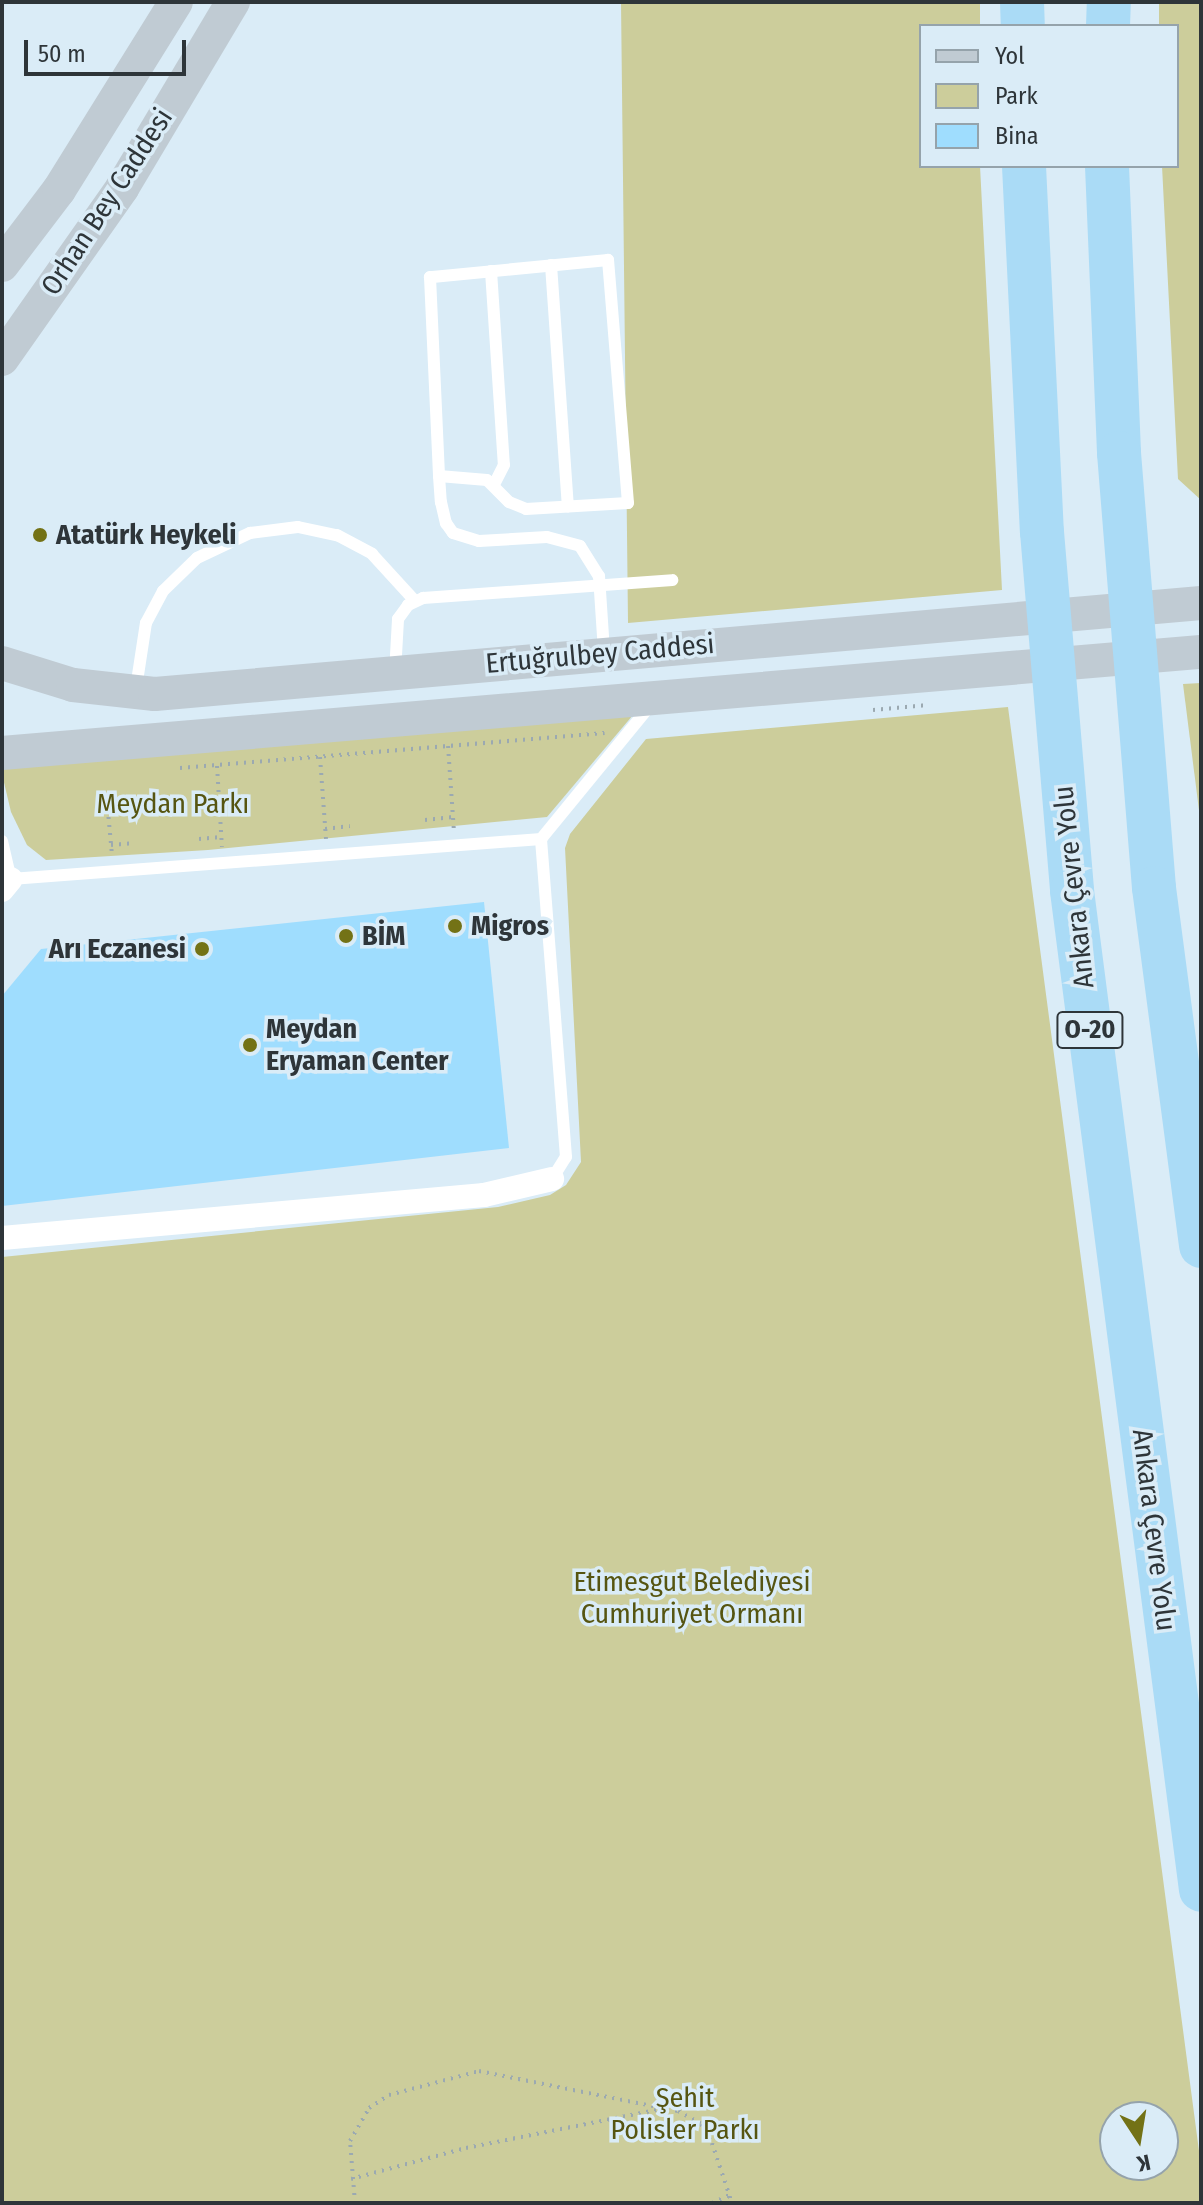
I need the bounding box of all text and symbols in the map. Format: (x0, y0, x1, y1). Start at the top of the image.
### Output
scale bar (28, 24, 190, 74)
legend (919, 24, 1179, 168)
text: 50 m (38, 40, 86, 68)
text: Yol (995, 42, 1025, 70)
text: Park (995, 82, 1038, 110)
street label: Orhan Bey Caddesi (34, 102, 180, 302)
text: Bina (995, 122, 1039, 150)
place label: Atatürk Heykeli (56, 518, 237, 552)
marker: Atatürk Heykeli (31, 526, 49, 544)
street label: Ertuğrulbey Caddesi (484, 627, 716, 681)
street label: Ankara Çevre Yolu (1047, 784, 1101, 990)
park label: Meydan Parkı (97, 787, 249, 821)
place label: Migros (471, 909, 549, 943)
marker: Migros (446, 917, 464, 935)
place label: BİM (362, 919, 405, 953)
marker: BİM (337, 927, 355, 945)
place label: Arı Eczanesi (49, 932, 186, 966)
marker: Arı Eczanesi (193, 940, 211, 958)
road number: O-20 (1056, 1008, 1124, 1052)
place label: Meydan Eryaman Center (266, 1012, 449, 1078)
marker: Meydan Eryaman Center (241, 1036, 259, 1054)
street label: Ankara Çevre Yolu (1125, 1427, 1183, 1633)
park label: Etimesgut Belediyesi Cumhuriyet Ormanı (573, 1565, 811, 1631)
park label: Şehit Polisler Parkı (610, 2081, 760, 2147)
north arrow (1099, 2101, 1179, 2181)
text: K (1135, 2148, 1153, 2178)

